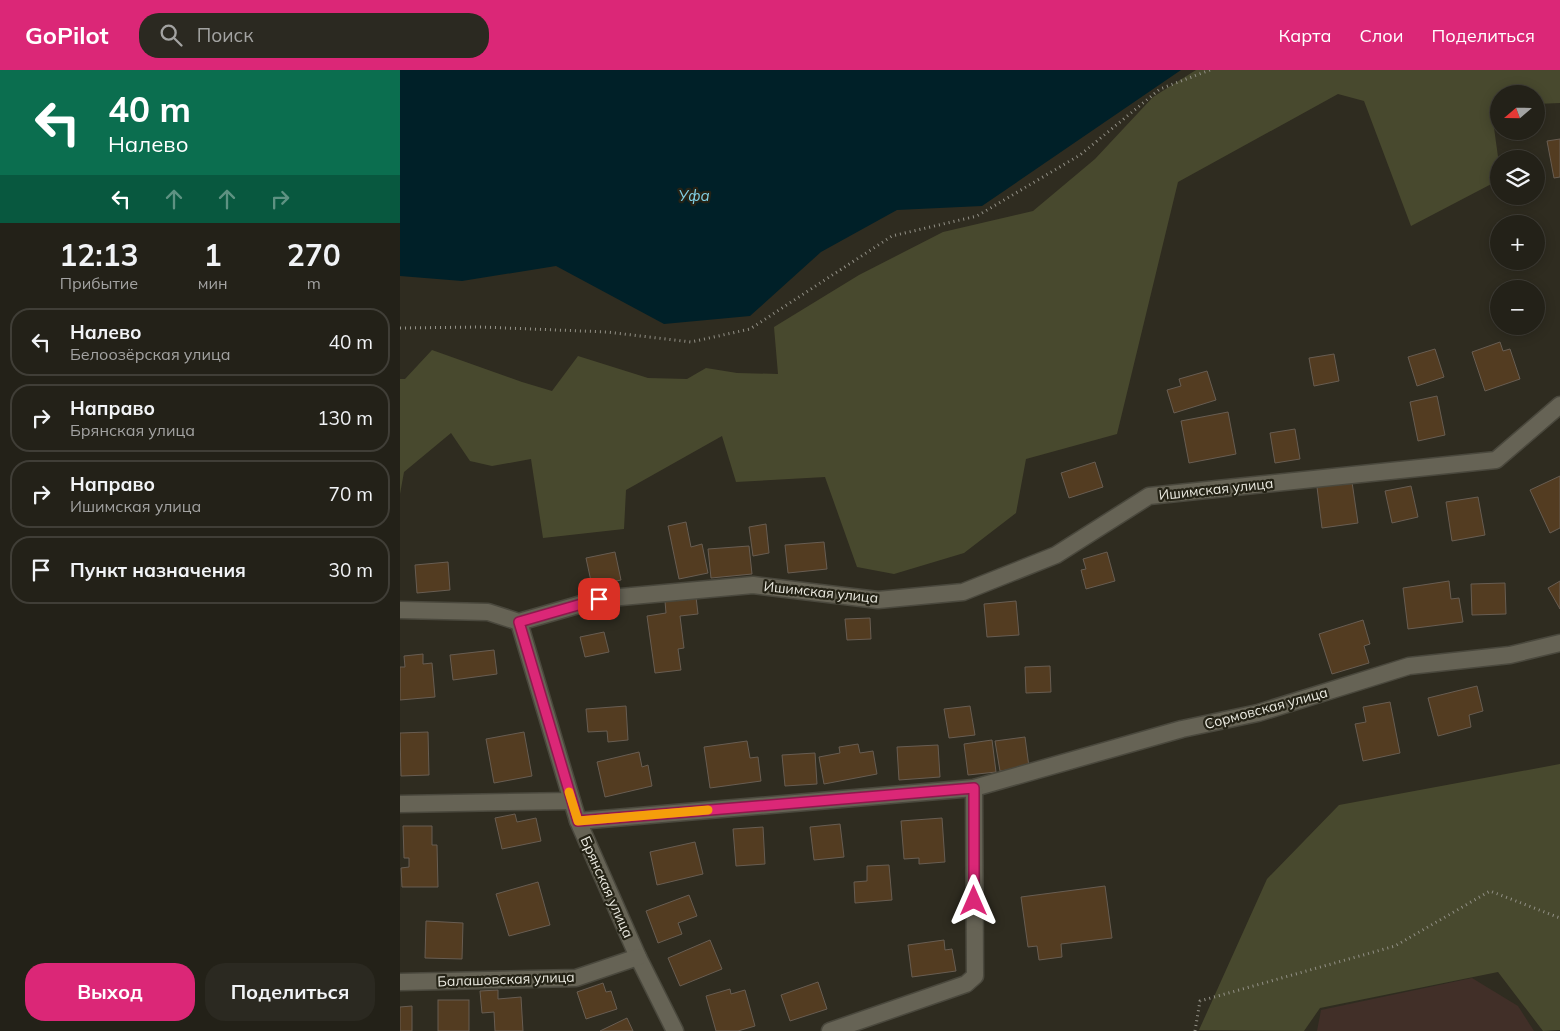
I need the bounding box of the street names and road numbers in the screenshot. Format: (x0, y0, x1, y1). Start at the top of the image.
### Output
street label: Ишимская улица (1158, 474, 1274, 504)
street label: Ишимская улица (763, 577, 879, 607)
street label: Сормовская улица (1202, 683, 1330, 733)
street label: Брянская улица (577, 833, 637, 941)
street label: Балашовская улица (437, 968, 575, 990)

